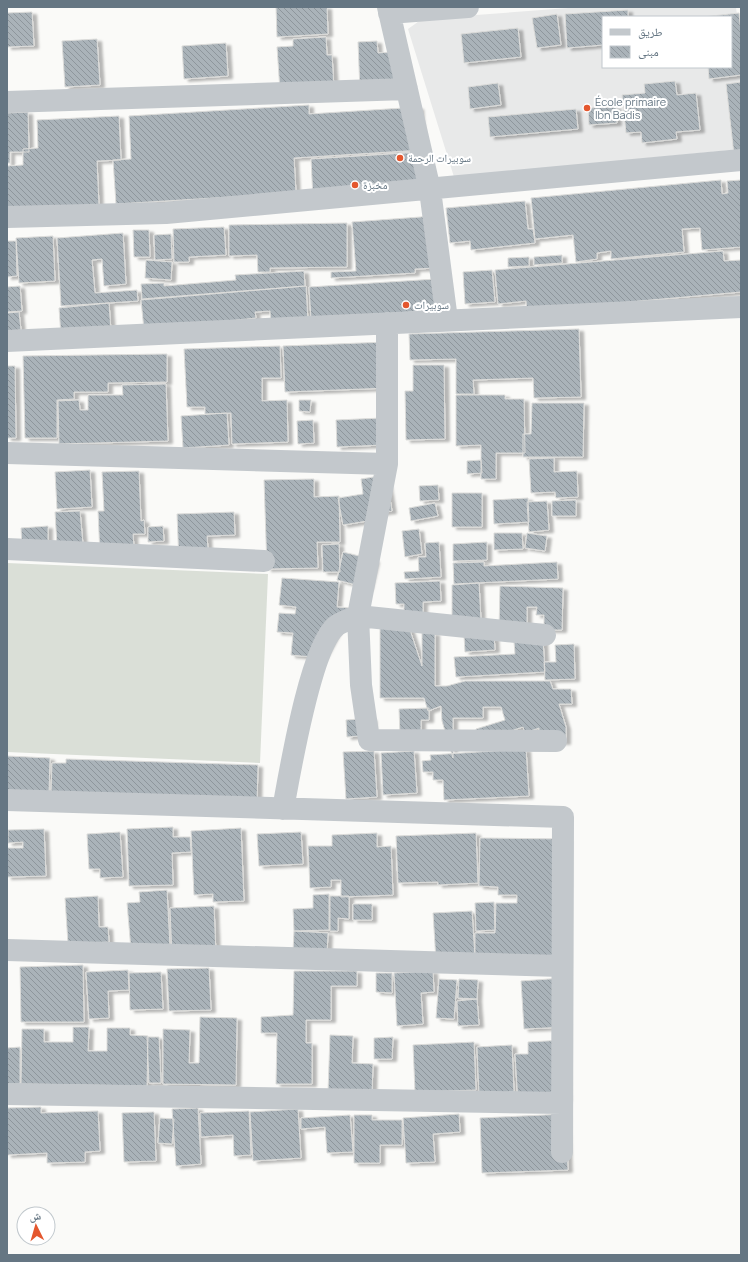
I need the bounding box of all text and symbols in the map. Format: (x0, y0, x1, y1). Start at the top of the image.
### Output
legend (602, 16, 732, 68)
text: طريق (638, 23, 663, 40)
text: مبنى (638, 43, 659, 60)
place label: École primaire Ibn Badis (595, 94, 667, 122)
marker: École primaire Ibn Badis (582, 103, 592, 113)
place label: سوبيرات الرحمة (408, 150, 471, 165)
marker: سوبيرات الرحمة (395, 153, 405, 163)
place label: مخبزة (363, 177, 388, 192)
marker: مخبزة (350, 180, 360, 190)
place label: سوبيرات (414, 297, 449, 312)
marker: سوبيرات (401, 300, 411, 310)
north arrow (16, 1206, 56, 1246)
text: ش (29, 1208, 42, 1225)

